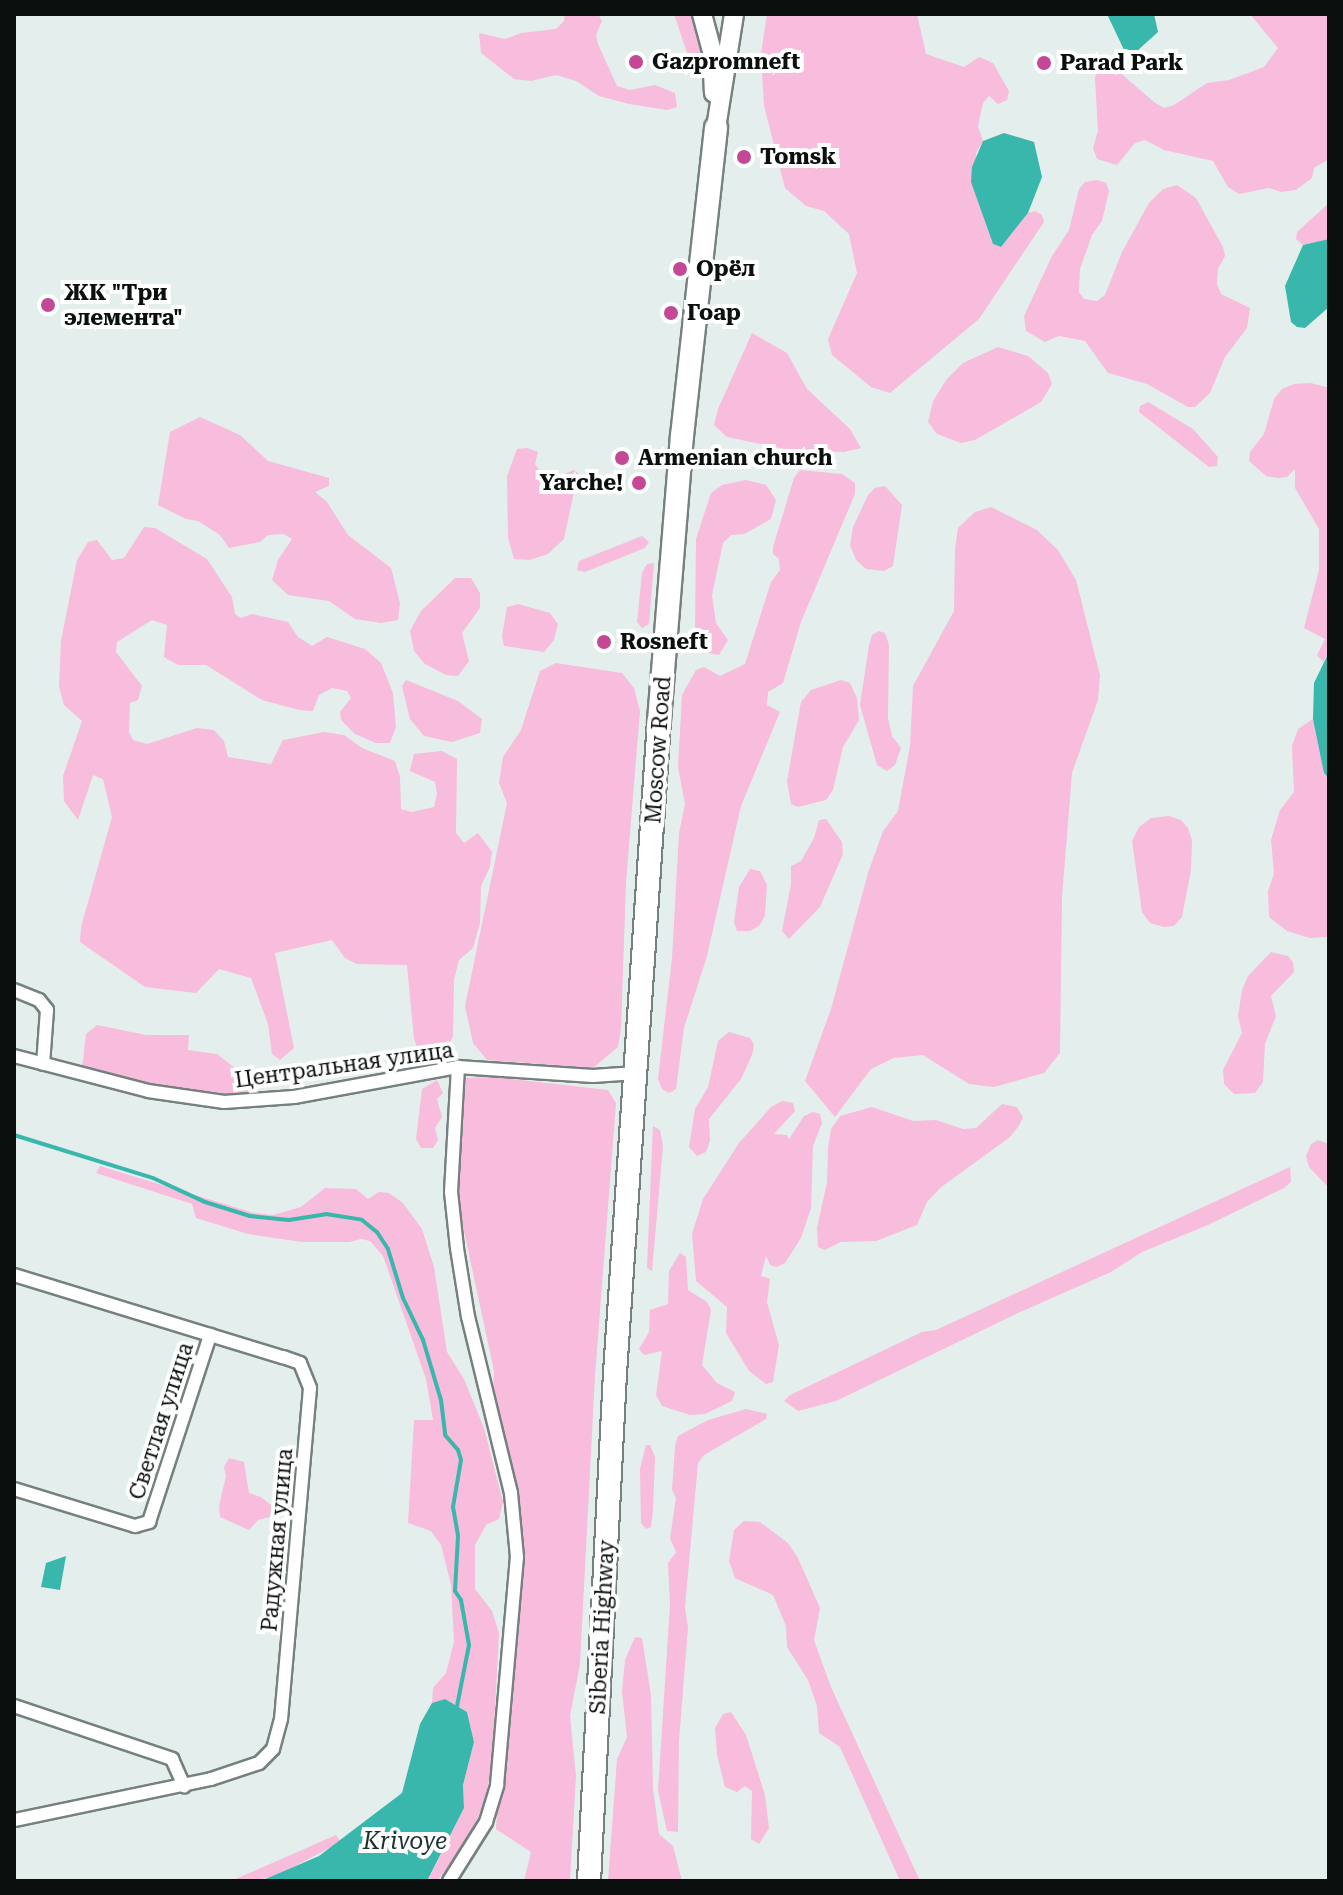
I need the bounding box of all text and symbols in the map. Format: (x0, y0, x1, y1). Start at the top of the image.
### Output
place label: Gazpromneft (652, 49, 800, 75)
place label: Parad Park (1060, 50, 1183, 76)
marker: Gazpromneft (627, 53, 645, 71)
marker: Parad Park (1035, 54, 1053, 72)
place label: Tomsk (760, 144, 836, 170)
marker: Tomsk (735, 148, 753, 166)
place label: Орёл (696, 256, 755, 282)
marker: Орёл (671, 260, 689, 278)
place label: ЖК "Три элемента" (64, 279, 183, 330)
marker: ЖК "Три элемента" (39, 296, 57, 314)
place label: Гоар (687, 300, 741, 326)
marker: Гоар (662, 304, 680, 322)
place label: Armenian church (638, 445, 832, 471)
marker: Armenian church (613, 449, 631, 467)
place label: Yarche! (540, 470, 623, 496)
marker: Yarche! (630, 474, 648, 492)
place label: Rosneft (620, 629, 708, 655)
marker: Rosneft (595, 633, 613, 651)
street label: Moscow Road (640, 675, 676, 825)
street label: Центральная улица (233, 1037, 455, 1093)
street label: Светлая улица (123, 1339, 199, 1503)
street label: Радужная улица (256, 1447, 298, 1633)
street label: Siberia Highway (584, 1539, 620, 1715)
water label: Krivoye (363, 1828, 447, 1856)

